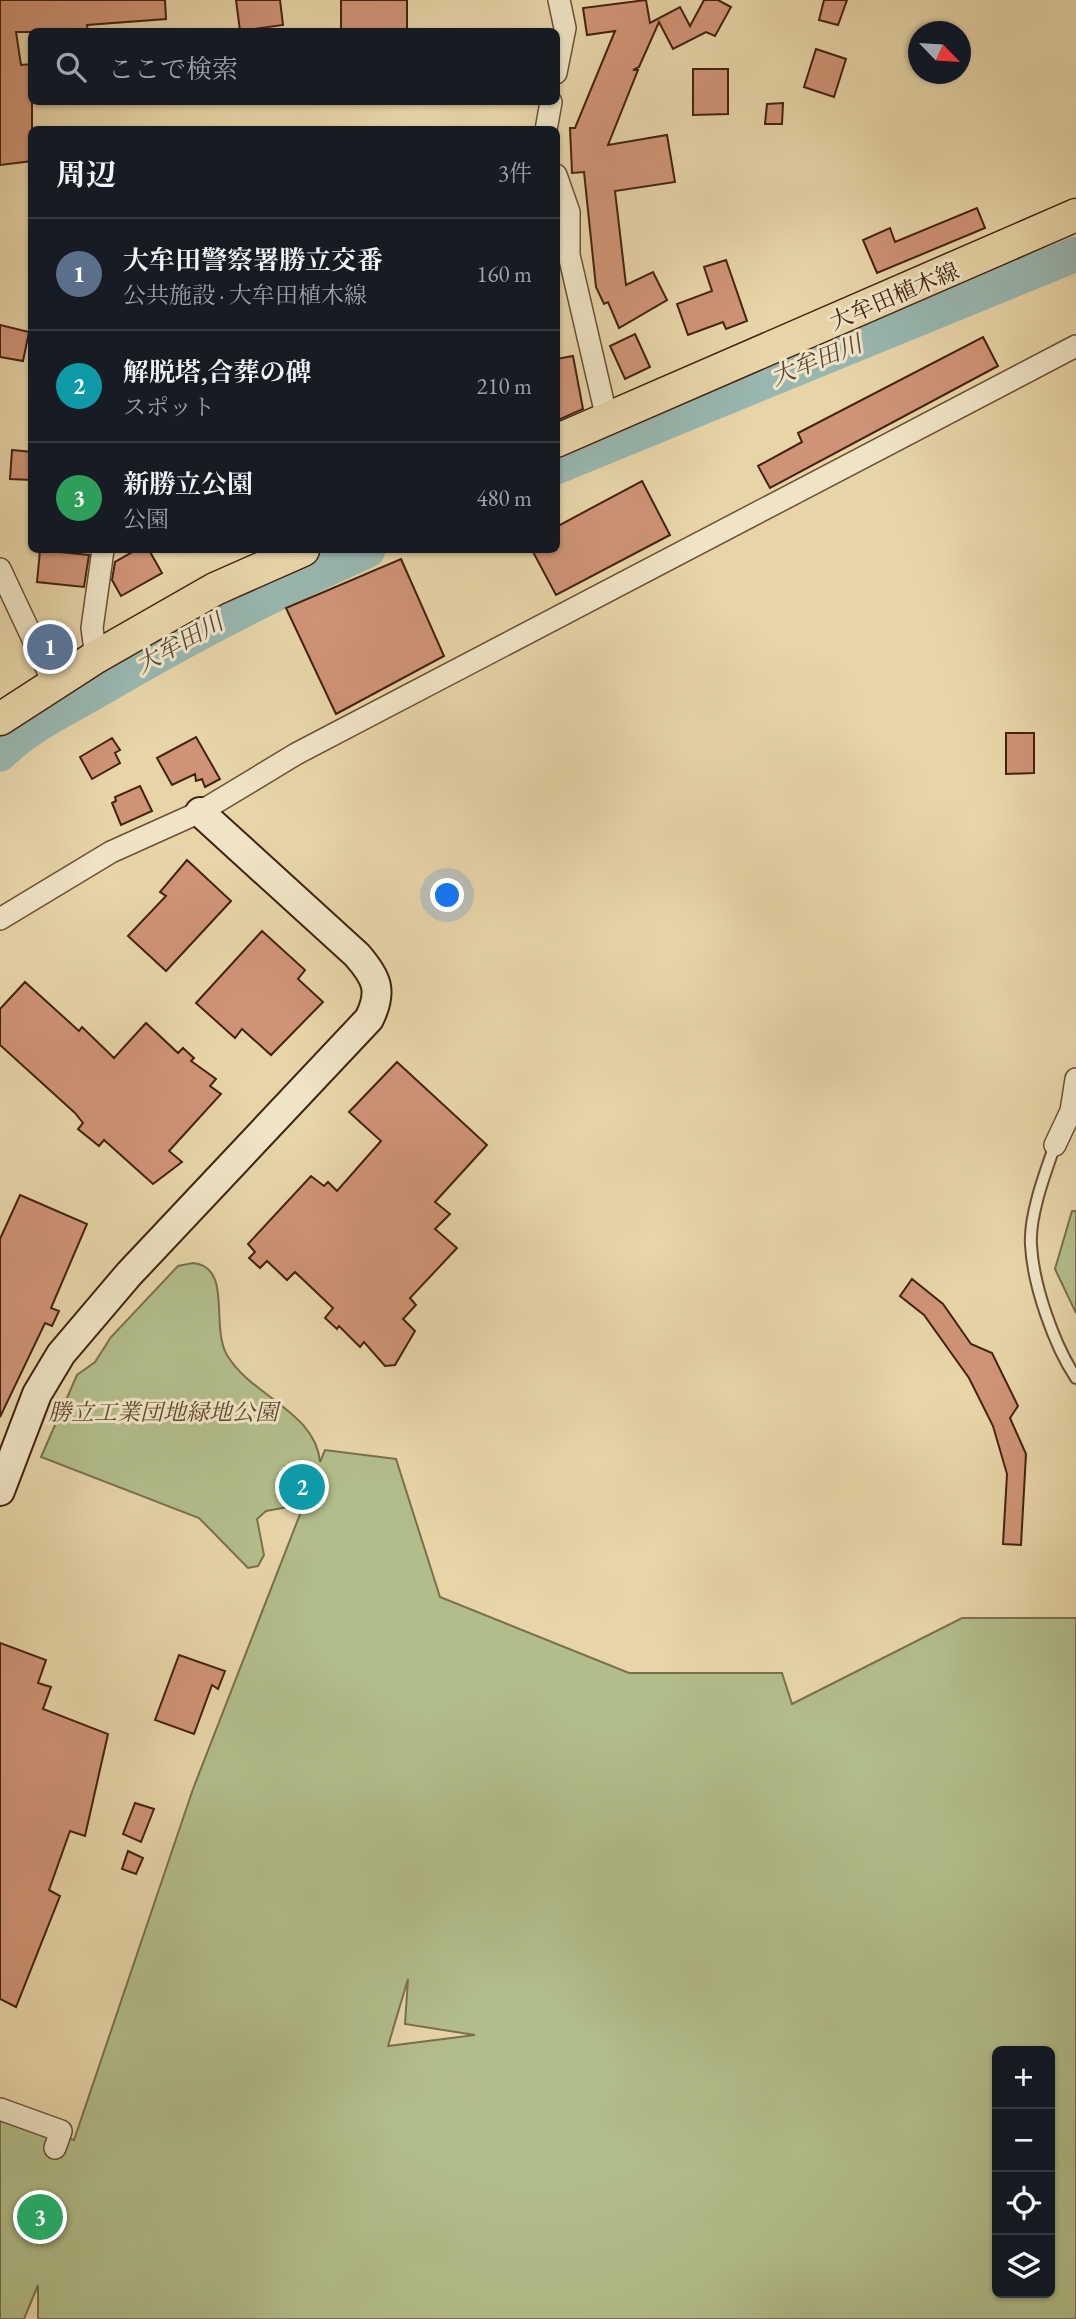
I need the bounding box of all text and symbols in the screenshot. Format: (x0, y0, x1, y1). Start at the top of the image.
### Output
north arrow (908, 21, 971, 84)
search box (28, 28, 560, 105)
icon: search (52, 48, 90, 86)
text: ここで検索 (108, 52, 238, 86)
text: 周辺 (56, 155, 116, 194)
text: 3件 (498, 158, 532, 188)
text: 大牟田警察署勝立交番 (123, 243, 383, 277)
street label: 大牟田植木線 (825, 255, 963, 337)
text: 1 (73, 259, 85, 289)
text: 160 m (476, 259, 532, 289)
text: 公共施設 · 大牟田植木線 (123, 280, 367, 310)
water label: 大牟田川 (766, 327, 869, 392)
text: 解脱塔,合葬の碑 (123, 355, 311, 389)
text: 2 (73, 371, 85, 401)
text: 210 m (476, 371, 532, 401)
text: スポット (123, 392, 215, 422)
text: 新勝立公園 (123, 467, 253, 501)
text: 3 (73, 483, 85, 513)
text: 480 m (476, 483, 532, 513)
text: 公園 (123, 504, 169, 534)
water label: 大牟田川 (130, 605, 231, 680)
pin: 1 (27, 621, 73, 673)
your location (430, 878, 464, 912)
park label: 勝立工業団地緑地公園 (48, 1397, 282, 1427)
pin: 2 (279, 1461, 325, 1513)
map controls (992, 2046, 1055, 2298)
button: + (992, 2046, 1055, 2109)
button: − (992, 2109, 1055, 2172)
button: locate (992, 2172, 1055, 2235)
pin: 3 (17, 2191, 63, 2243)
button: layers (992, 2235, 1055, 2298)

